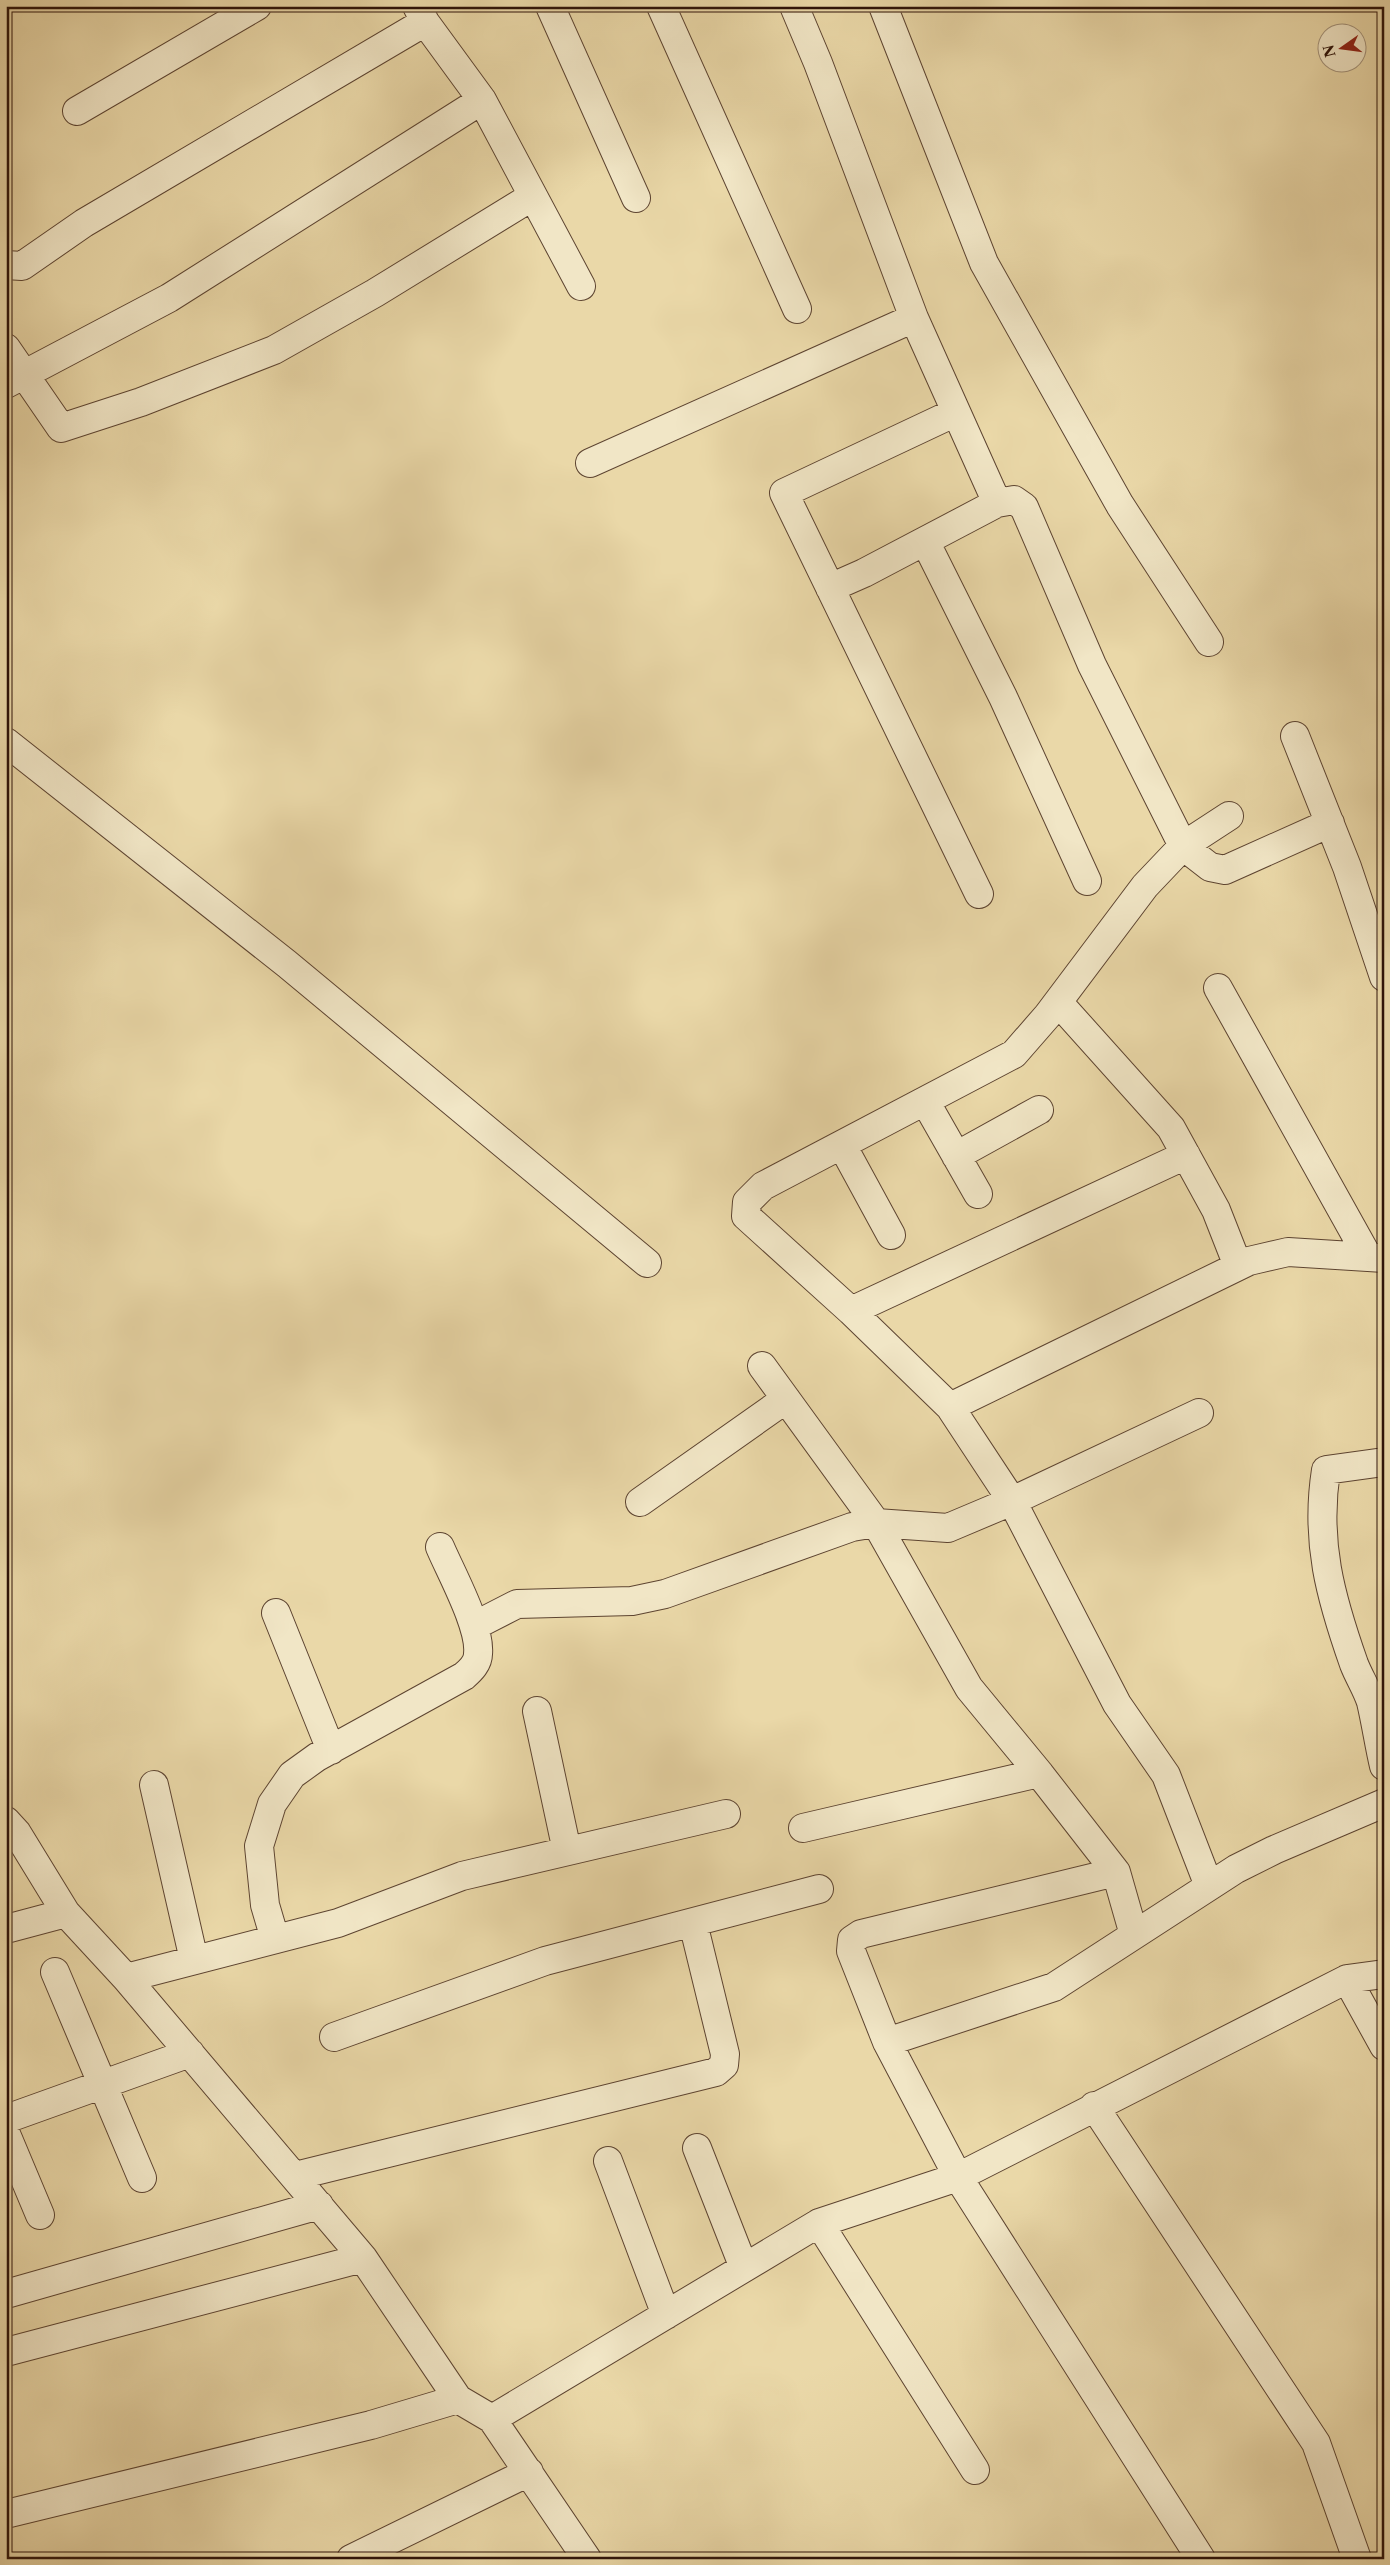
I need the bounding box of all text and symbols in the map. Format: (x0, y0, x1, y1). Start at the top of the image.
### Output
north arrow (1318, 22, 1368, 72)
text: N (1319, 43, 1340, 59)

